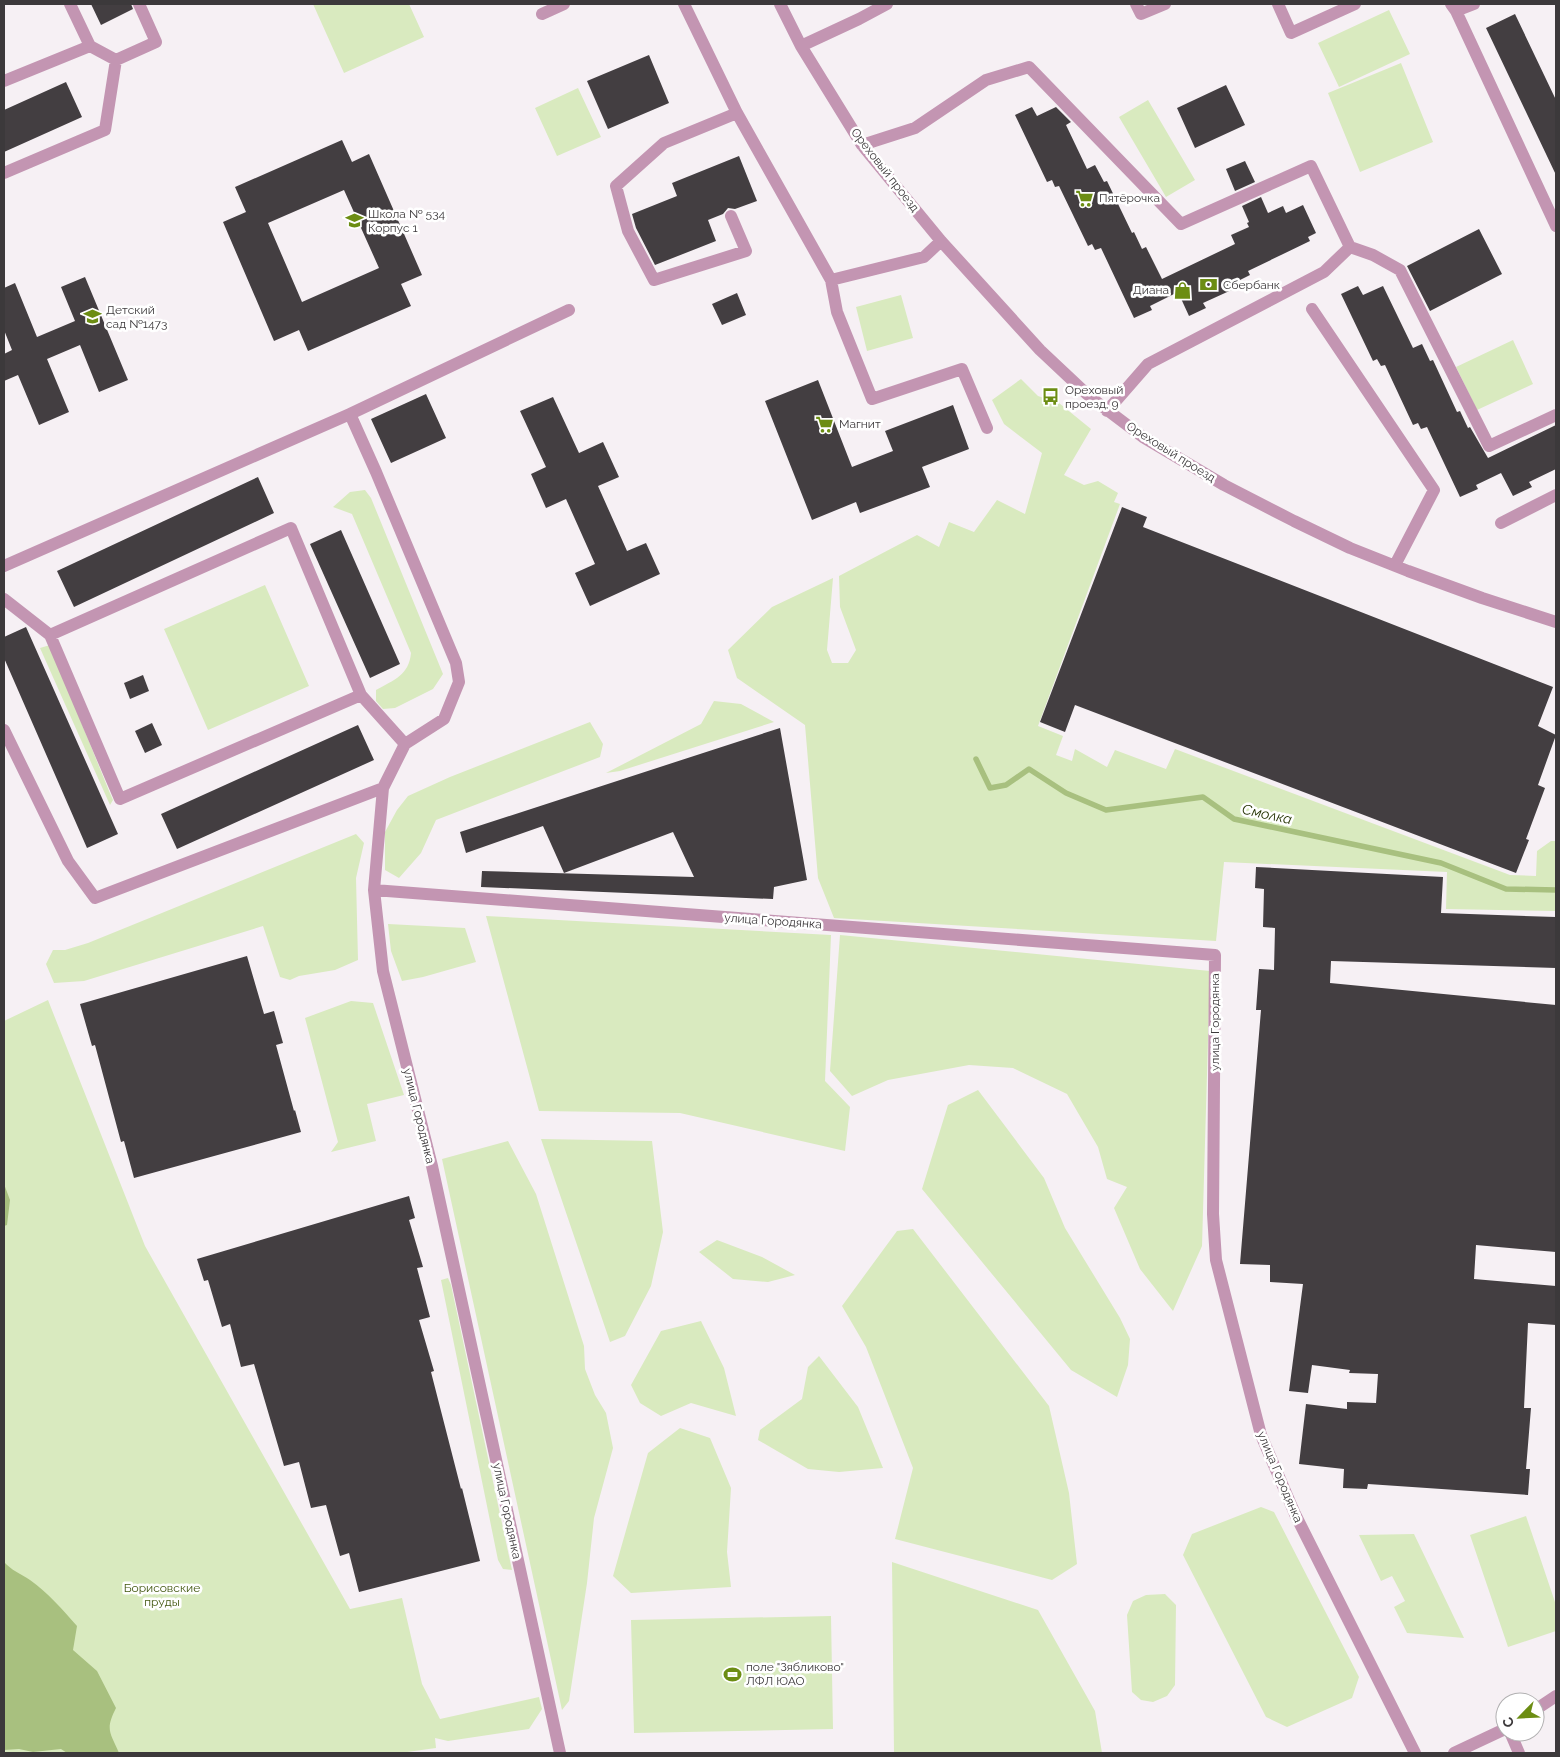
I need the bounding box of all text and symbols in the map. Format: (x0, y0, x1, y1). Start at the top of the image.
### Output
street label: Ореховый проезд (848, 125, 922, 215)
supermarket icon: Пятёрочка (1075, 188, 1095, 208)
place label: Пятёрочка (1099, 191, 1160, 205)
place label: Школа № 534 Корпус 1 (368, 207, 446, 235)
school or university icon: Школа № 534 Корпус 1 (344, 211, 364, 231)
bank icon: Сбербанк (1199, 275, 1219, 295)
place label: Сбербанк (1223, 278, 1280, 292)
shop icon: Диана (1173, 280, 1193, 300)
place label: Диана (1133, 283, 1169, 297)
place label: Детский сад №1473 (106, 303, 167, 331)
school or university icon: Детский сад №1473 (82, 307, 102, 327)
place label: Ореховый проезд, 9 (1065, 383, 1123, 411)
bus stop icon: Ореховый проезд, 9 (1041, 387, 1061, 407)
supermarket icon: Магнит (815, 414, 835, 434)
place label: Магнит (839, 417, 881, 431)
street label: Ореховый проезд (1124, 419, 1218, 485)
water label: Смолка (1241, 801, 1293, 827)
street label: улица Городянка (724, 911, 822, 931)
street label: улица Городянка (1208, 973, 1222, 1071)
street label: улица Городянка (400, 1067, 438, 1165)
street label: улица Городянка (1254, 1429, 1306, 1525)
street label: улица Городянка (490, 1462, 524, 1560)
park label: Борисовские пруды (124, 1581, 200, 1609)
place label: поле "Зябликово" ЛФЛ ЮАО (746, 1660, 844, 1688)
sports icon: поле "Зябликово" ЛФЛ ЮАО (722, 1664, 742, 1684)
north arrow (1495, 1692, 1545, 1742)
text: С (1499, 1714, 1517, 1730)

